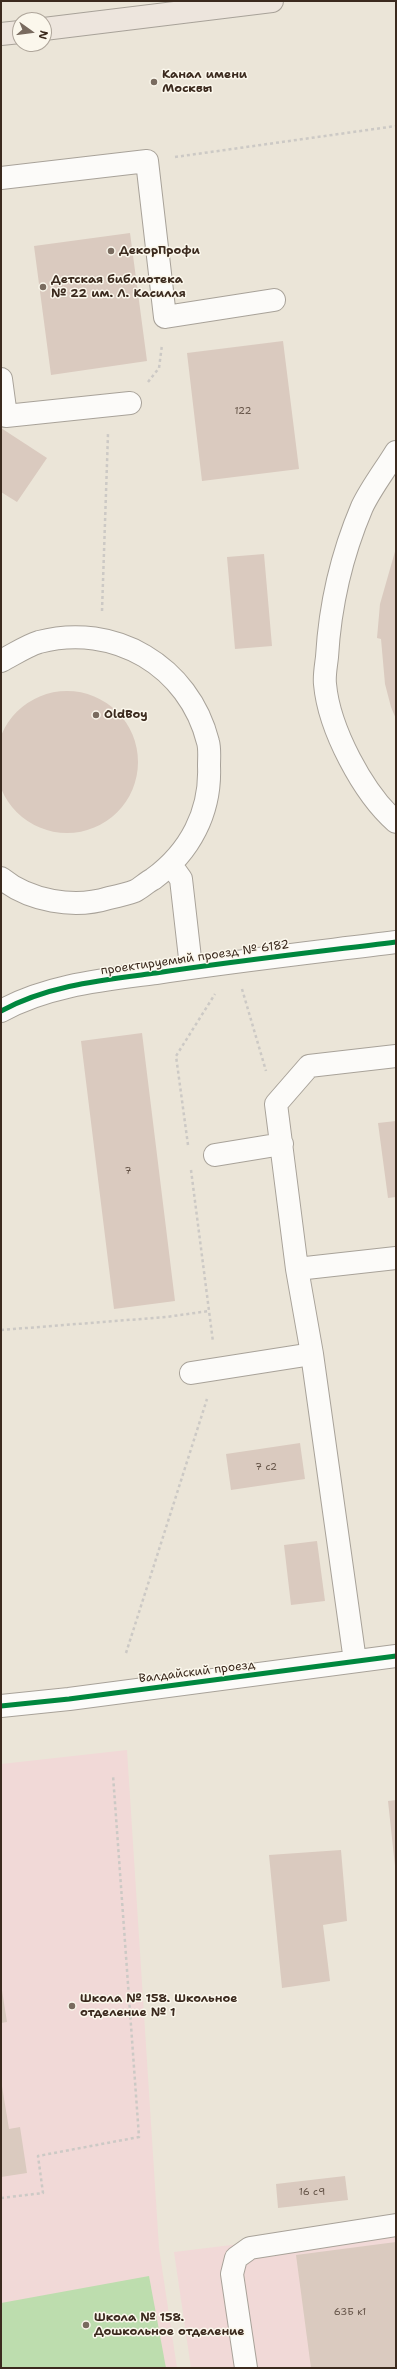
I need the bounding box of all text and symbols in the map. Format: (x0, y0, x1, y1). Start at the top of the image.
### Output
north arrow (12, 12, 52, 52)
text: N (35, 29, 51, 41)
place label: Канал имени Москвы (162, 68, 247, 96)
marker: Канал имени Москвы (149, 77, 159, 87)
place label: ДекорПрофи (119, 244, 200, 258)
marker: ДекорПрофи (106, 246, 116, 256)
place label: Детская библиотека № 22 им. Л. Касилля (51, 273, 186, 301)
marker: Детская библиотека № 22 им. Л. Касилля (38, 282, 48, 292)
house number: 122 (234, 405, 252, 417)
place label: OldBoy (104, 708, 148, 722)
marker: OldBoy (91, 710, 101, 720)
street label: проектируемый проезд № 6182 (100, 938, 290, 978)
house number: 7 (125, 1165, 131, 1177)
house number: 7 с2 (255, 1461, 277, 1473)
street label: Валдайский проезд (138, 1658, 256, 1686)
place label: Школа № 158. Школьное отделение № 1 (80, 1992, 237, 2020)
marker: Школа № 158. Школьное отделение № 1 (67, 2001, 77, 2011)
house number: 16 с9 (299, 2186, 325, 2198)
house number: 63Б к1 (334, 2306, 366, 2318)
place label: Школа № 158. Дошкольное отделение (94, 2311, 245, 2339)
marker: Школа № 158. Дошкольное отделение (81, 2320, 91, 2330)

